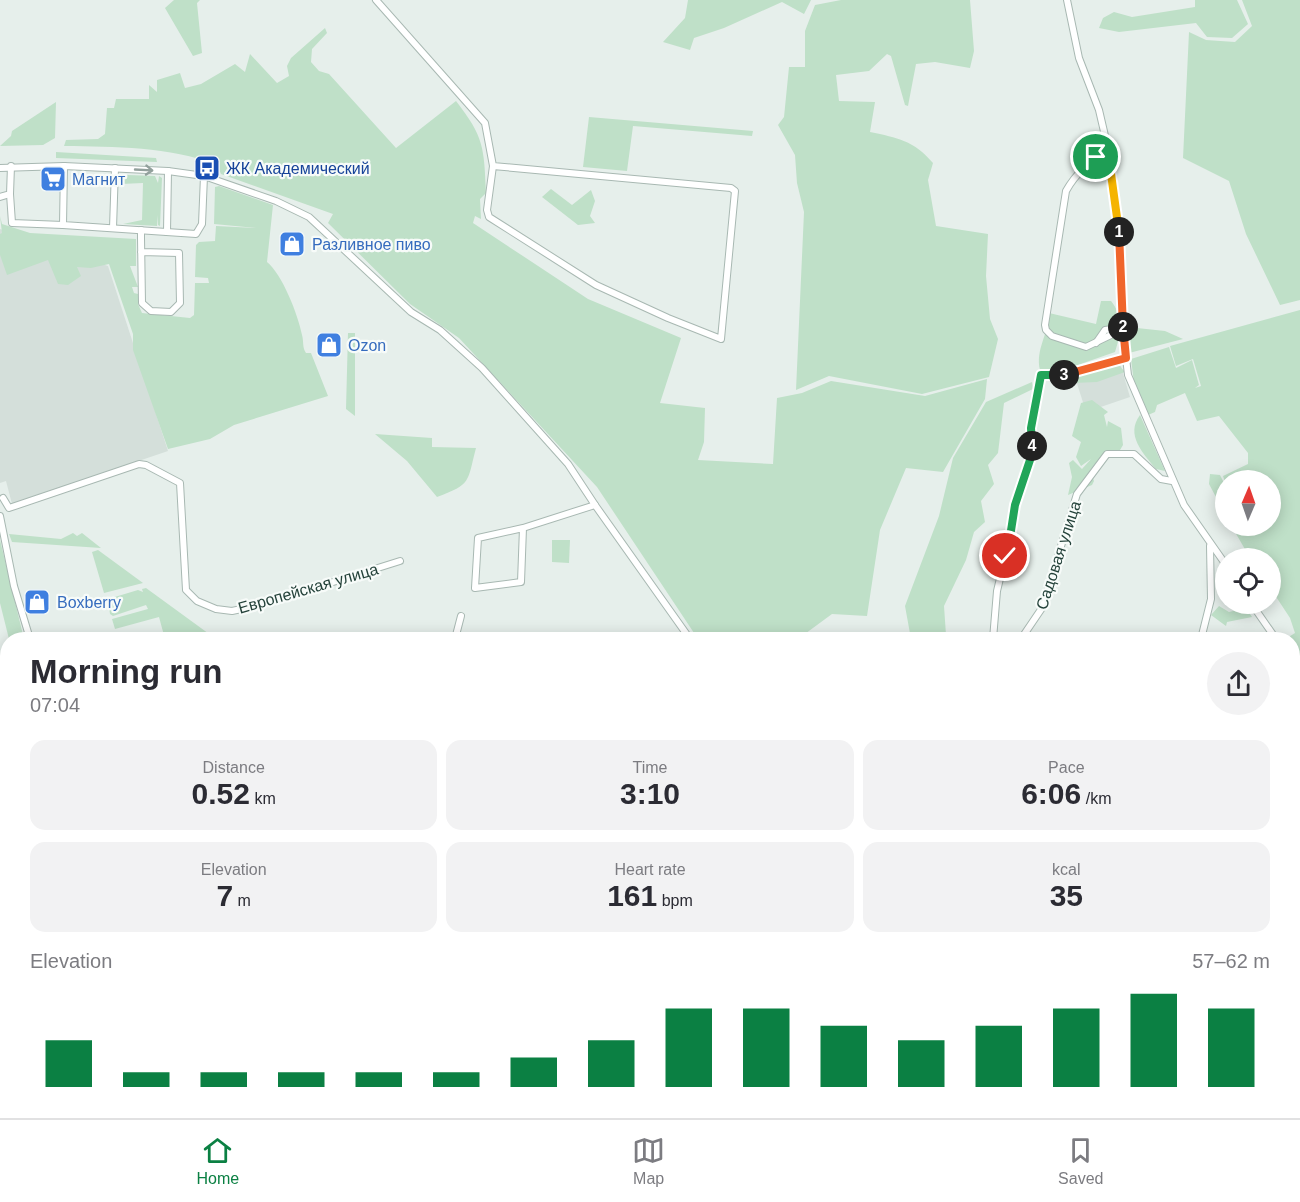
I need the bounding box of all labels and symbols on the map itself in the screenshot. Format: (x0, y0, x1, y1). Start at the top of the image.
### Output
pin (1070, 131, 1121, 182)
bus stop icon: ЖК Академический (192, 153, 222, 183)
place label: ЖК Академический (226, 160, 370, 177)
supermarket icon: Магнит (38, 164, 68, 194)
one-way arrow (133, 164, 153, 175)
place label: Магнит (72, 171, 126, 188)
pin: 1 (1104, 217, 1134, 247)
shop icon: Разливное пиво (277, 229, 307, 259)
place label: Разливное пиво (312, 236, 431, 253)
pin: 2 (1108, 312, 1138, 342)
shop icon: Ozon (314, 330, 344, 360)
place label: Ozon (348, 337, 386, 354)
pin: 3 (1049, 360, 1079, 390)
pin: 4 (1017, 431, 1047, 461)
north arrow (1215, 470, 1281, 536)
street label: Садовая улица (1033, 499, 1084, 612)
pin (979, 530, 1030, 581)
street label: Европейская улица (236, 560, 380, 617)
shop icon: Boxberry (22, 587, 52, 617)
place label: Boxberry (57, 594, 121, 611)

